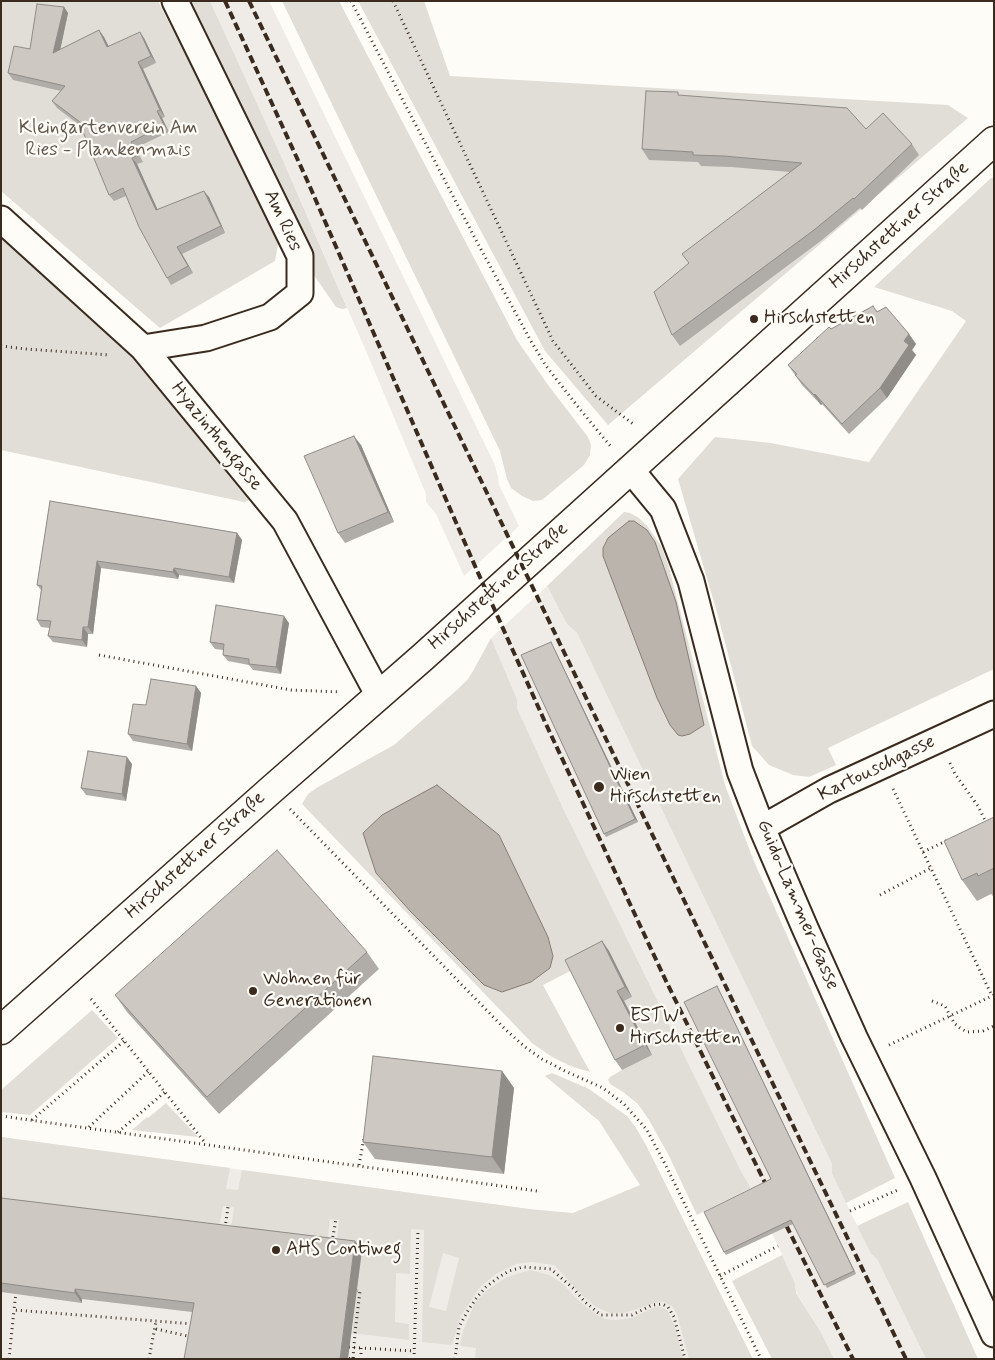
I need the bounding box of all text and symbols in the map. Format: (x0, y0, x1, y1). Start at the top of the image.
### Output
park label: Kleingartenverein Am Ries - Plankenmais (19, 118, 197, 162)
street label: Hirschstettner Straße (826, 157, 974, 295)
street label: Am Ries (258, 187, 306, 255)
place label: Hirschstetten (764, 308, 875, 330)
marker: Hirschstetten (748, 313, 760, 325)
street label: Hyazinthengasse (165, 378, 267, 496)
street label: Hirschstettner Straße (425, 518, 573, 656)
street label: Kartouschgasse (815, 731, 939, 807)
place label: Wien Hirschstetten (610, 765, 721, 809)
marker: Wien Hirschstetten (592, 780, 606, 794)
street label: Hirschstettner Straße (122, 787, 270, 925)
street label: Guido-Lammer-Gasse (751, 817, 843, 993)
place label: Wohnen für Generationen (263, 969, 372, 1013)
marker: Wohnen für Generationen (247, 985, 259, 997)
place label: ESTW Hirschstetten (630, 1006, 741, 1050)
marker: ESTW Hirschstetten (614, 1022, 626, 1034)
place label: AHS Contiweg (286, 1239, 401, 1261)
marker: AHS Contiweg (270, 1244, 282, 1256)

